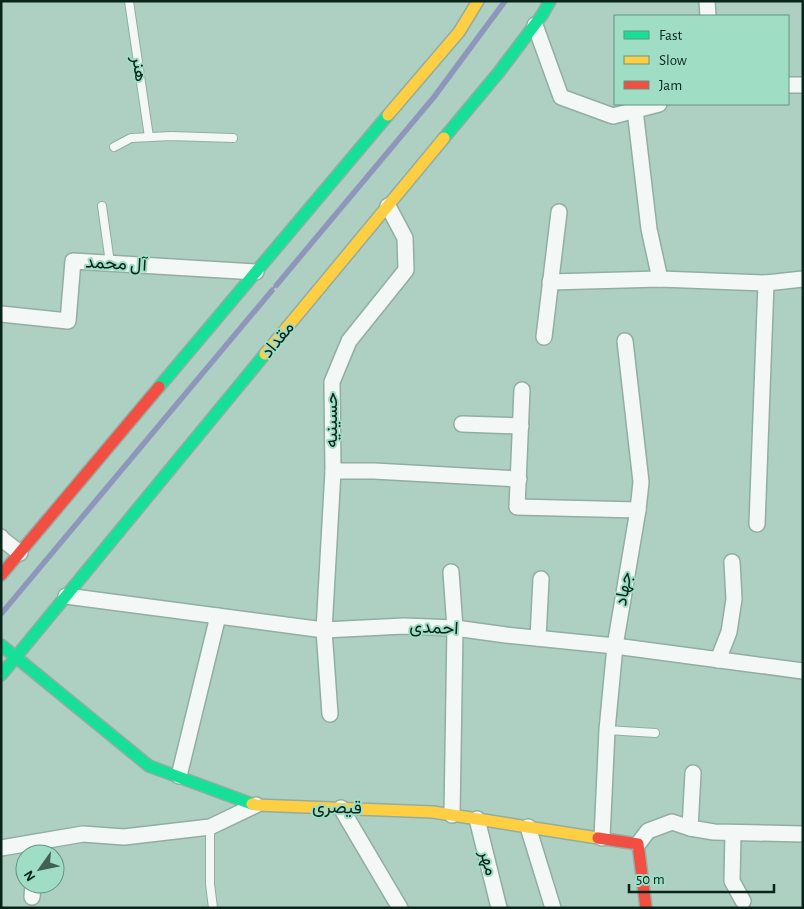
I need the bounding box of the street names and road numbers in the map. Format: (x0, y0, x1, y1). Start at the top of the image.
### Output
street label: هنر (127, 54, 150, 83)
street label: آل محمد (85, 252, 149, 276)
street label: مقداد (258, 318, 298, 362)
street label: حسینیه (323, 392, 341, 448)
street label: جهاد (612, 571, 637, 608)
street label: احمدی (409, 618, 459, 639)
street label: قیصری (312, 798, 362, 819)
street label: مهر (475, 847, 500, 878)

